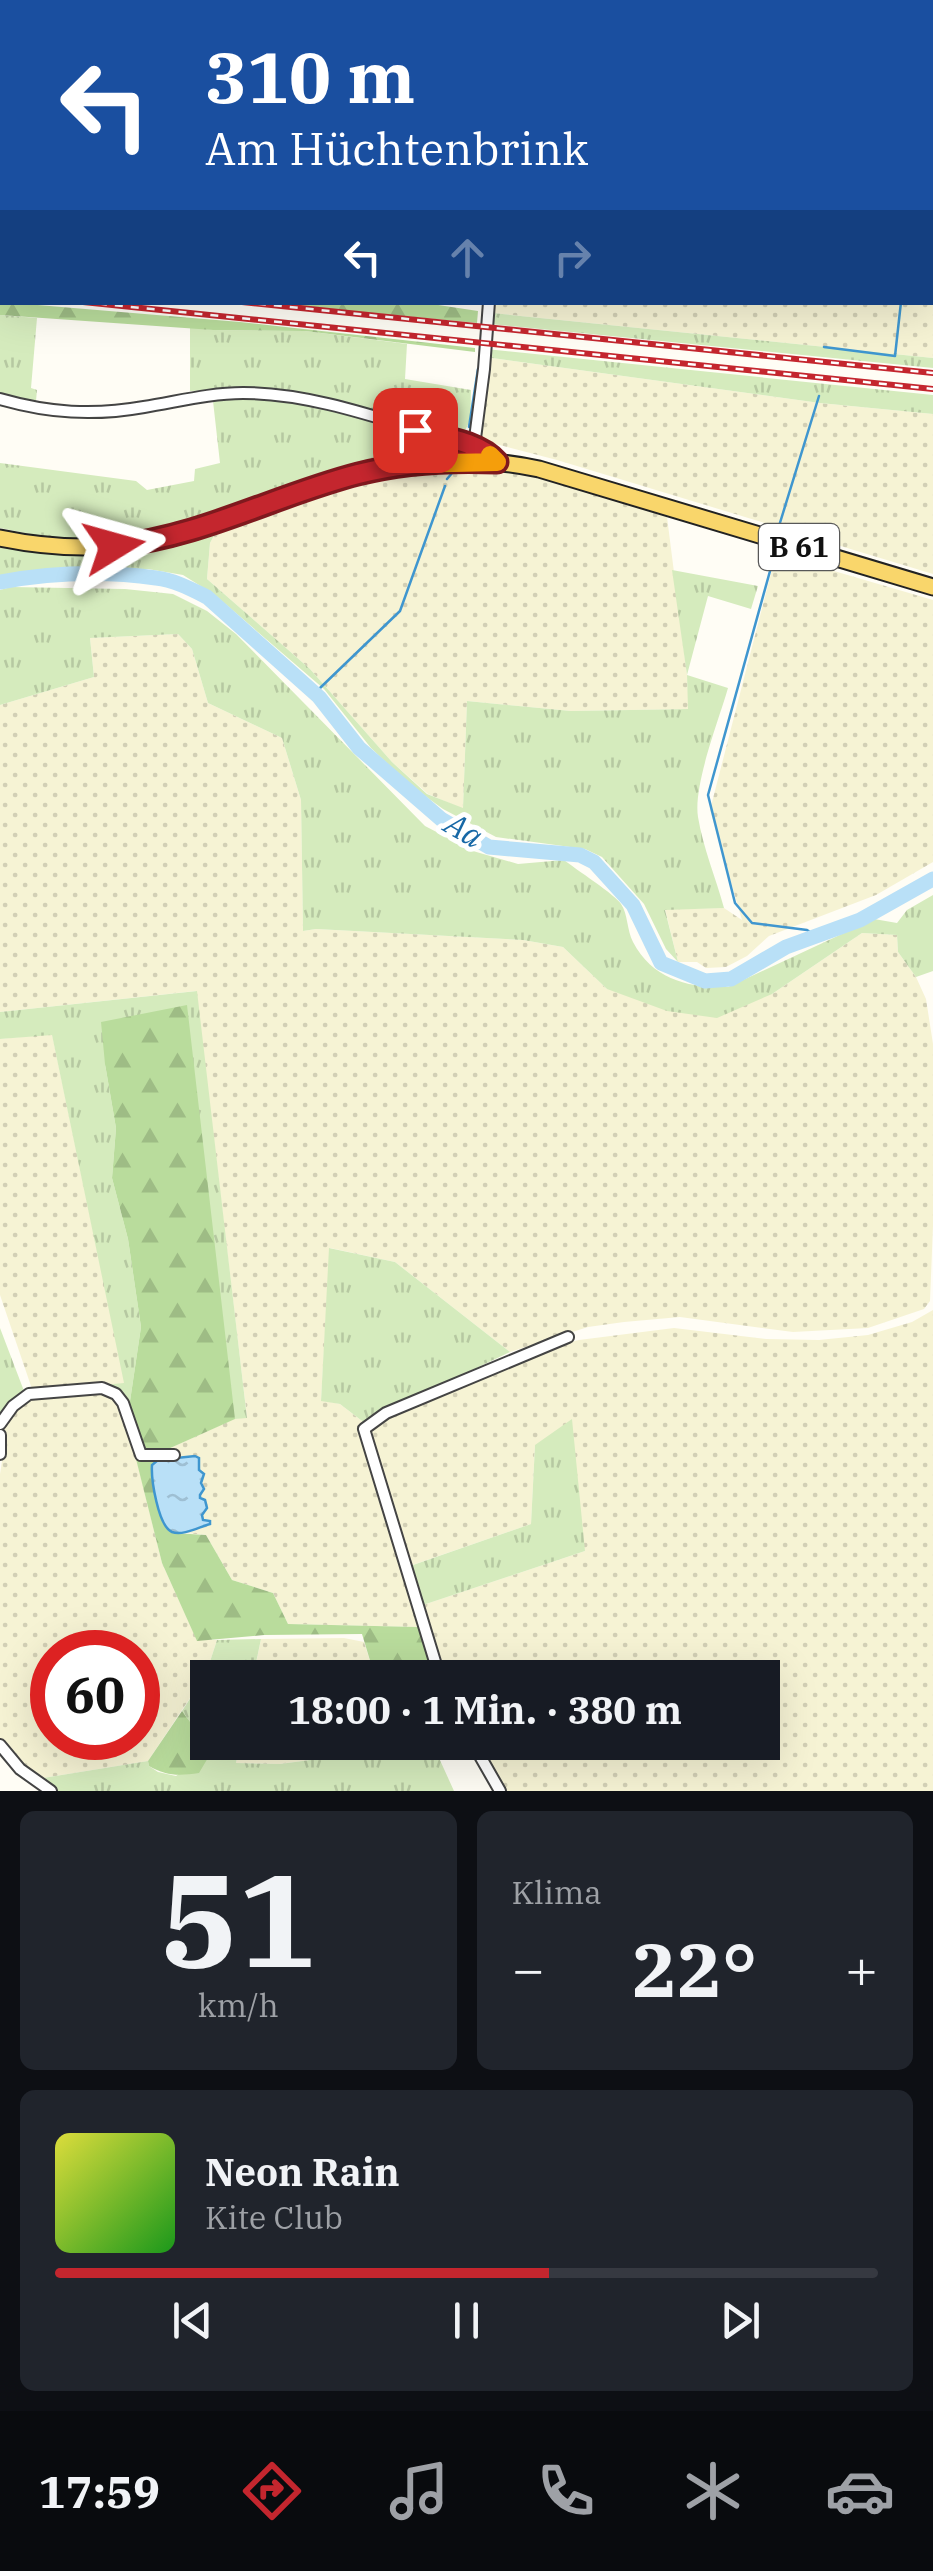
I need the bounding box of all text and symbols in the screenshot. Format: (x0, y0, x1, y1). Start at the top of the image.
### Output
text: 310 m (205, 31, 415, 122)
icon: left (40, 40, 170, 170)
text: Am Hüchtenbrink (205, 119, 589, 177)
icon: left (335, 230, 390, 285)
icon: ahead (440, 230, 495, 285)
icon: right (545, 230, 600, 285)
pin (373, 388, 458, 473)
icon: arrive (388, 403, 443, 458)
position arrow (62, 494, 166, 598)
road number: B 61 (759, 524, 839, 570)
water label: Aa (436, 801, 492, 857)
speed limit sign: 60 (30, 1630, 160, 1760)
text: 18:00 · 1 Min. · 380 m (288, 1685, 682, 1734)
text: 51 (160, 1834, 316, 2003)
text: Klima (512, 1871, 602, 1913)
text: 22° (632, 1920, 757, 2018)
text: − (512, 1933, 545, 2004)
text: + (845, 1933, 878, 2004)
text: km/h (198, 1984, 279, 2026)
text: Neon Rain (205, 2147, 400, 2196)
text: Kite Club (205, 2196, 343, 2238)
icon: previous (165, 2293, 220, 2348)
icon: pause (439, 2293, 494, 2348)
icon: next (713, 2293, 768, 2348)
icon: directions (237, 2456, 307, 2526)
icon: music (384, 2456, 454, 2526)
icon: phone (531, 2456, 601, 2526)
icon: climate (678, 2456, 748, 2526)
icon: car (825, 2456, 895, 2526)
text: 17:59 (38, 2462, 160, 2520)

